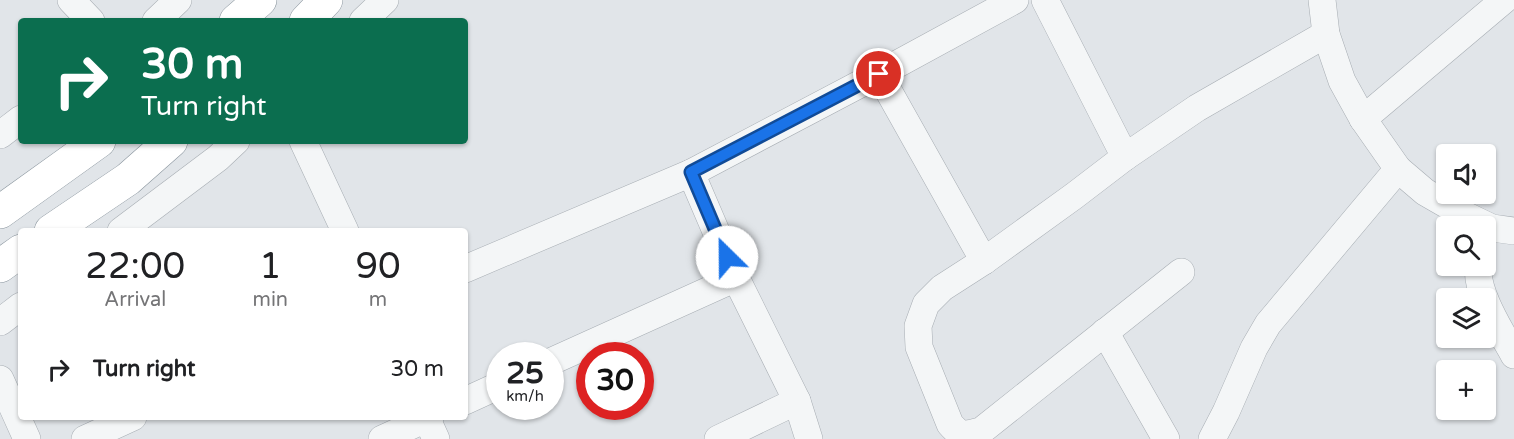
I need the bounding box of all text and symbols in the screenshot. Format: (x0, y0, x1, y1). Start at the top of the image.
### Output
text: 30 m (141, 39, 243, 90)
icon: right (42, 42, 120, 120)
pin (853, 48, 904, 99)
icon: arrive (862, 57, 895, 90)
text: Turn right (141, 90, 267, 123)
map controls (1436, 144, 1496, 420)
button: sound (1436, 144, 1496, 204)
button: search (1436, 216, 1496, 276)
position arrow (695, 225, 759, 289)
text: 22:00 (85, 245, 185, 288)
text: 1 (259, 245, 282, 288)
text: 90 (355, 245, 401, 288)
text: Arrival (104, 288, 166, 312)
text: min (253, 288, 288, 312)
text: m (369, 288, 387, 312)
button: layers (1436, 288, 1496, 348)
speed limit sign: 30 (576, 342, 654, 420)
icon: right (42, 353, 75, 386)
text: 25 (506, 355, 544, 392)
text: Turn right (93, 356, 195, 382)
text: 30 m (390, 356, 444, 382)
button: + (1436, 360, 1496, 420)
text: km/h (506, 387, 544, 405)

